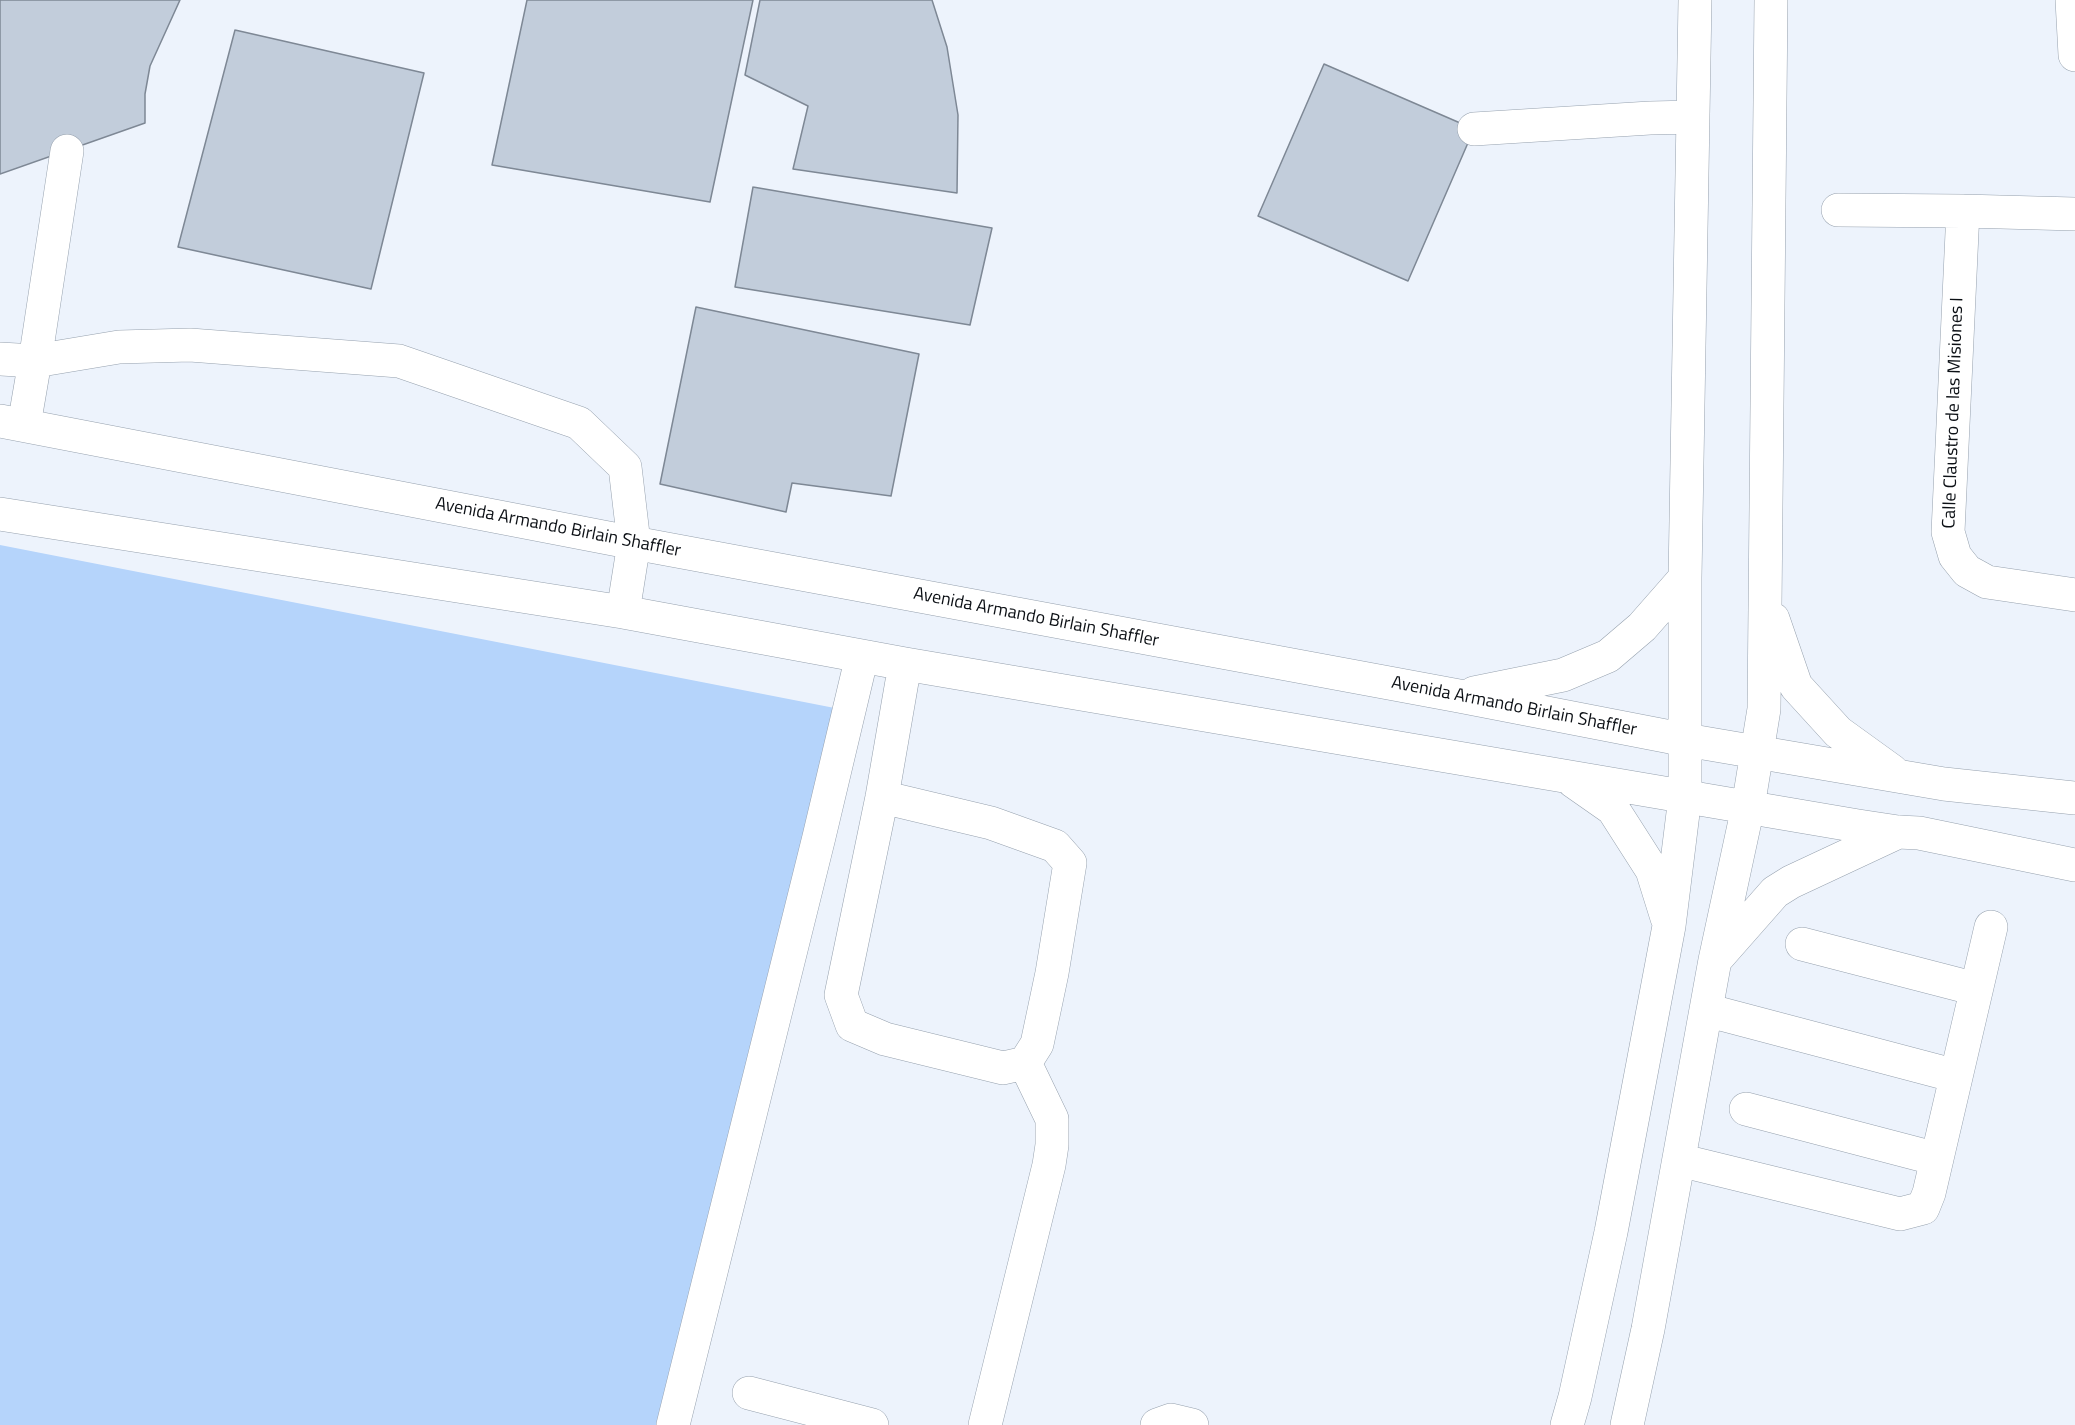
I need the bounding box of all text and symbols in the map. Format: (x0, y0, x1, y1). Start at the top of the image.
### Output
street label: Calle Claustro de las Misiones I (1939, 297, 1969, 529)
street label: Avenida Armando Birlain Shaffler (433, 494, 683, 562)
street label: Avenida Armando Birlain Shaffler (911, 584, 1161, 652)
street label: Avenida Armando Birlain Shaffler (1389, 673, 1639, 741)

